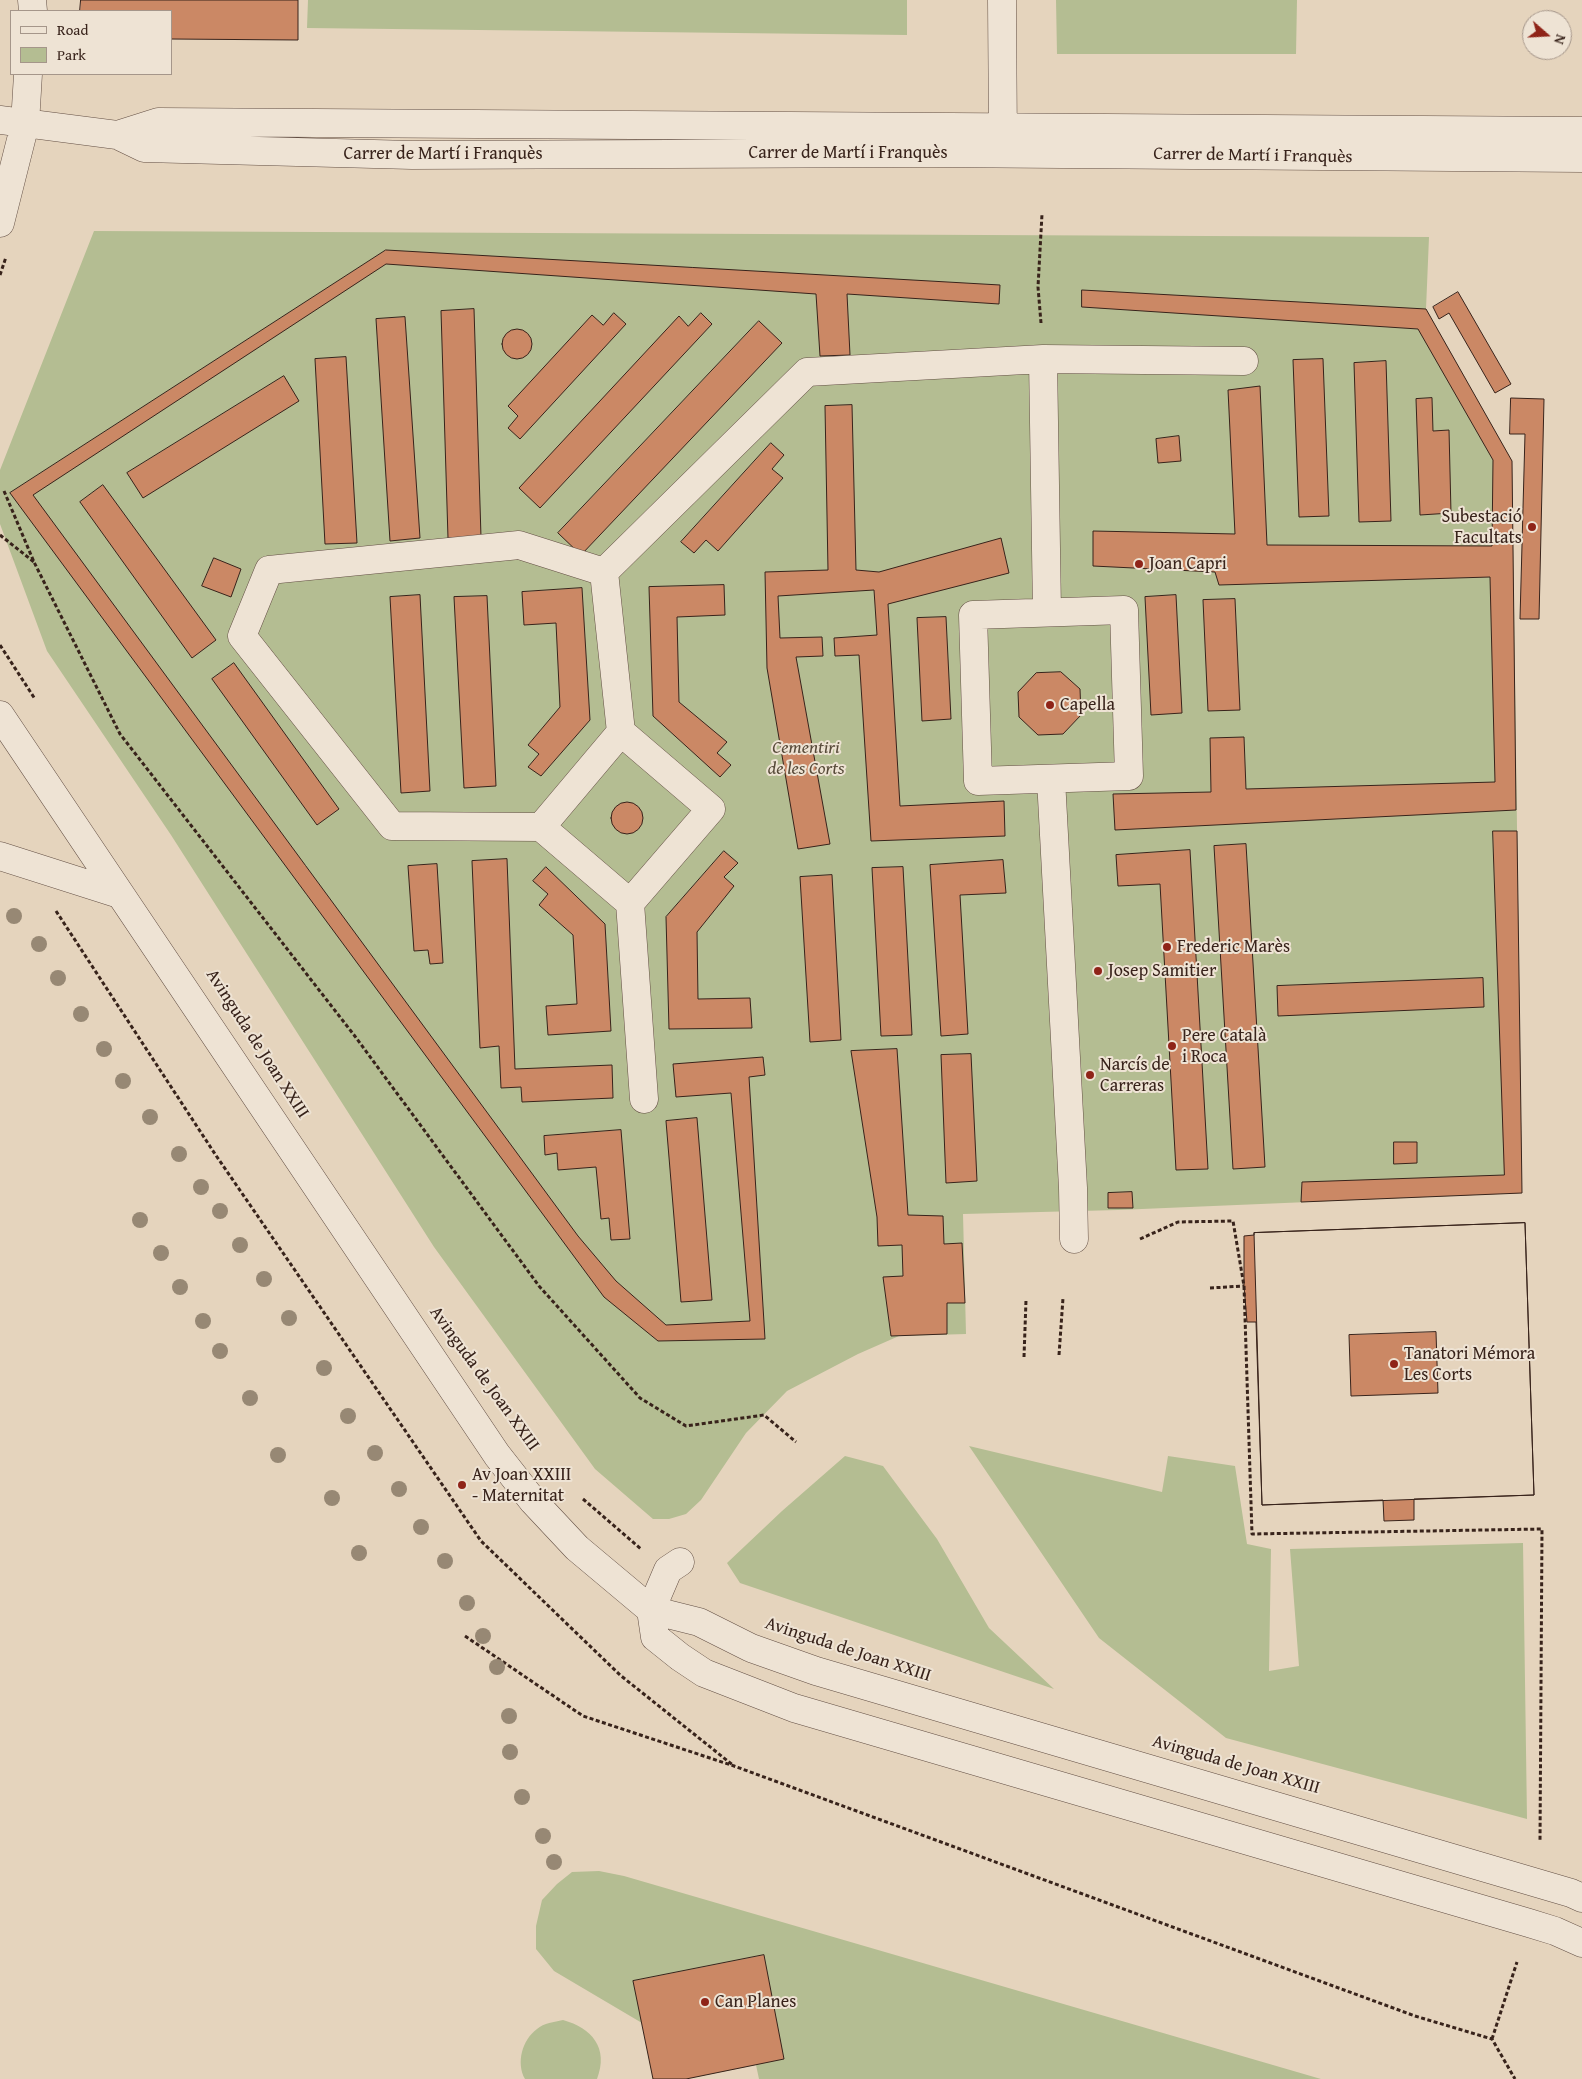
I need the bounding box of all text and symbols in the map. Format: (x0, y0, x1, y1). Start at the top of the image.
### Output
legend (10, 10, 172, 75)
north arrow (1522, 10, 1572, 60)
text: Road (57, 19, 88, 40)
text: N (1549, 32, 1571, 47)
text: Park (57, 44, 86, 65)
street label: Carrer de Martí i Franquès (748, 142, 948, 164)
street label: Carrer de Martí i Franquès (343, 143, 543, 165)
street label: Carrer de Martí i Franquès (1153, 143, 1353, 169)
place label: Subestació Facultats (1441, 506, 1522, 548)
marker: Subestació Facultats (1526, 521, 1538, 533)
place label: Joan Capri (1149, 553, 1227, 575)
marker: Joan Capri (1133, 558, 1145, 570)
place label: Capella (1060, 694, 1115, 716)
marker: Capella (1044, 699, 1056, 711)
park label: Cementiri de les Corts (768, 737, 844, 780)
place label: Frederic Marès (1177, 936, 1290, 958)
marker: Frederic Marès (1161, 941, 1173, 953)
place label: Josep Samitier (1108, 960, 1216, 982)
street label: Avinguda de Joan XXIII (201, 965, 313, 1123)
marker: Josep Samitier (1092, 965, 1104, 977)
place label: Pere Català i Roca (1182, 1025, 1266, 1068)
marker: Pere Català i Roca (1166, 1040, 1178, 1052)
place label: Narcís de Carreras (1100, 1054, 1170, 1096)
marker: Narcís de Carreras (1084, 1069, 1096, 1081)
street label: Avinguda de Joan XXIII (424, 1303, 544, 1455)
place label: Tanatori Mémora Les Corts (1404, 1343, 1535, 1386)
marker: Tanatori Mémora Les Corts (1388, 1358, 1400, 1370)
place label: Av Joan XXIII - Maternitat (472, 1464, 571, 1506)
marker: Av Joan XXIII - Maternitat (456, 1479, 468, 1491)
street label: Avinguda de Joan XXIII (762, 1613, 934, 1687)
street label: Avinguda de Joan XXIII (1150, 1731, 1322, 1799)
place label: Can Planes (715, 1991, 796, 2013)
marker: Can Planes (699, 1996, 711, 2008)

